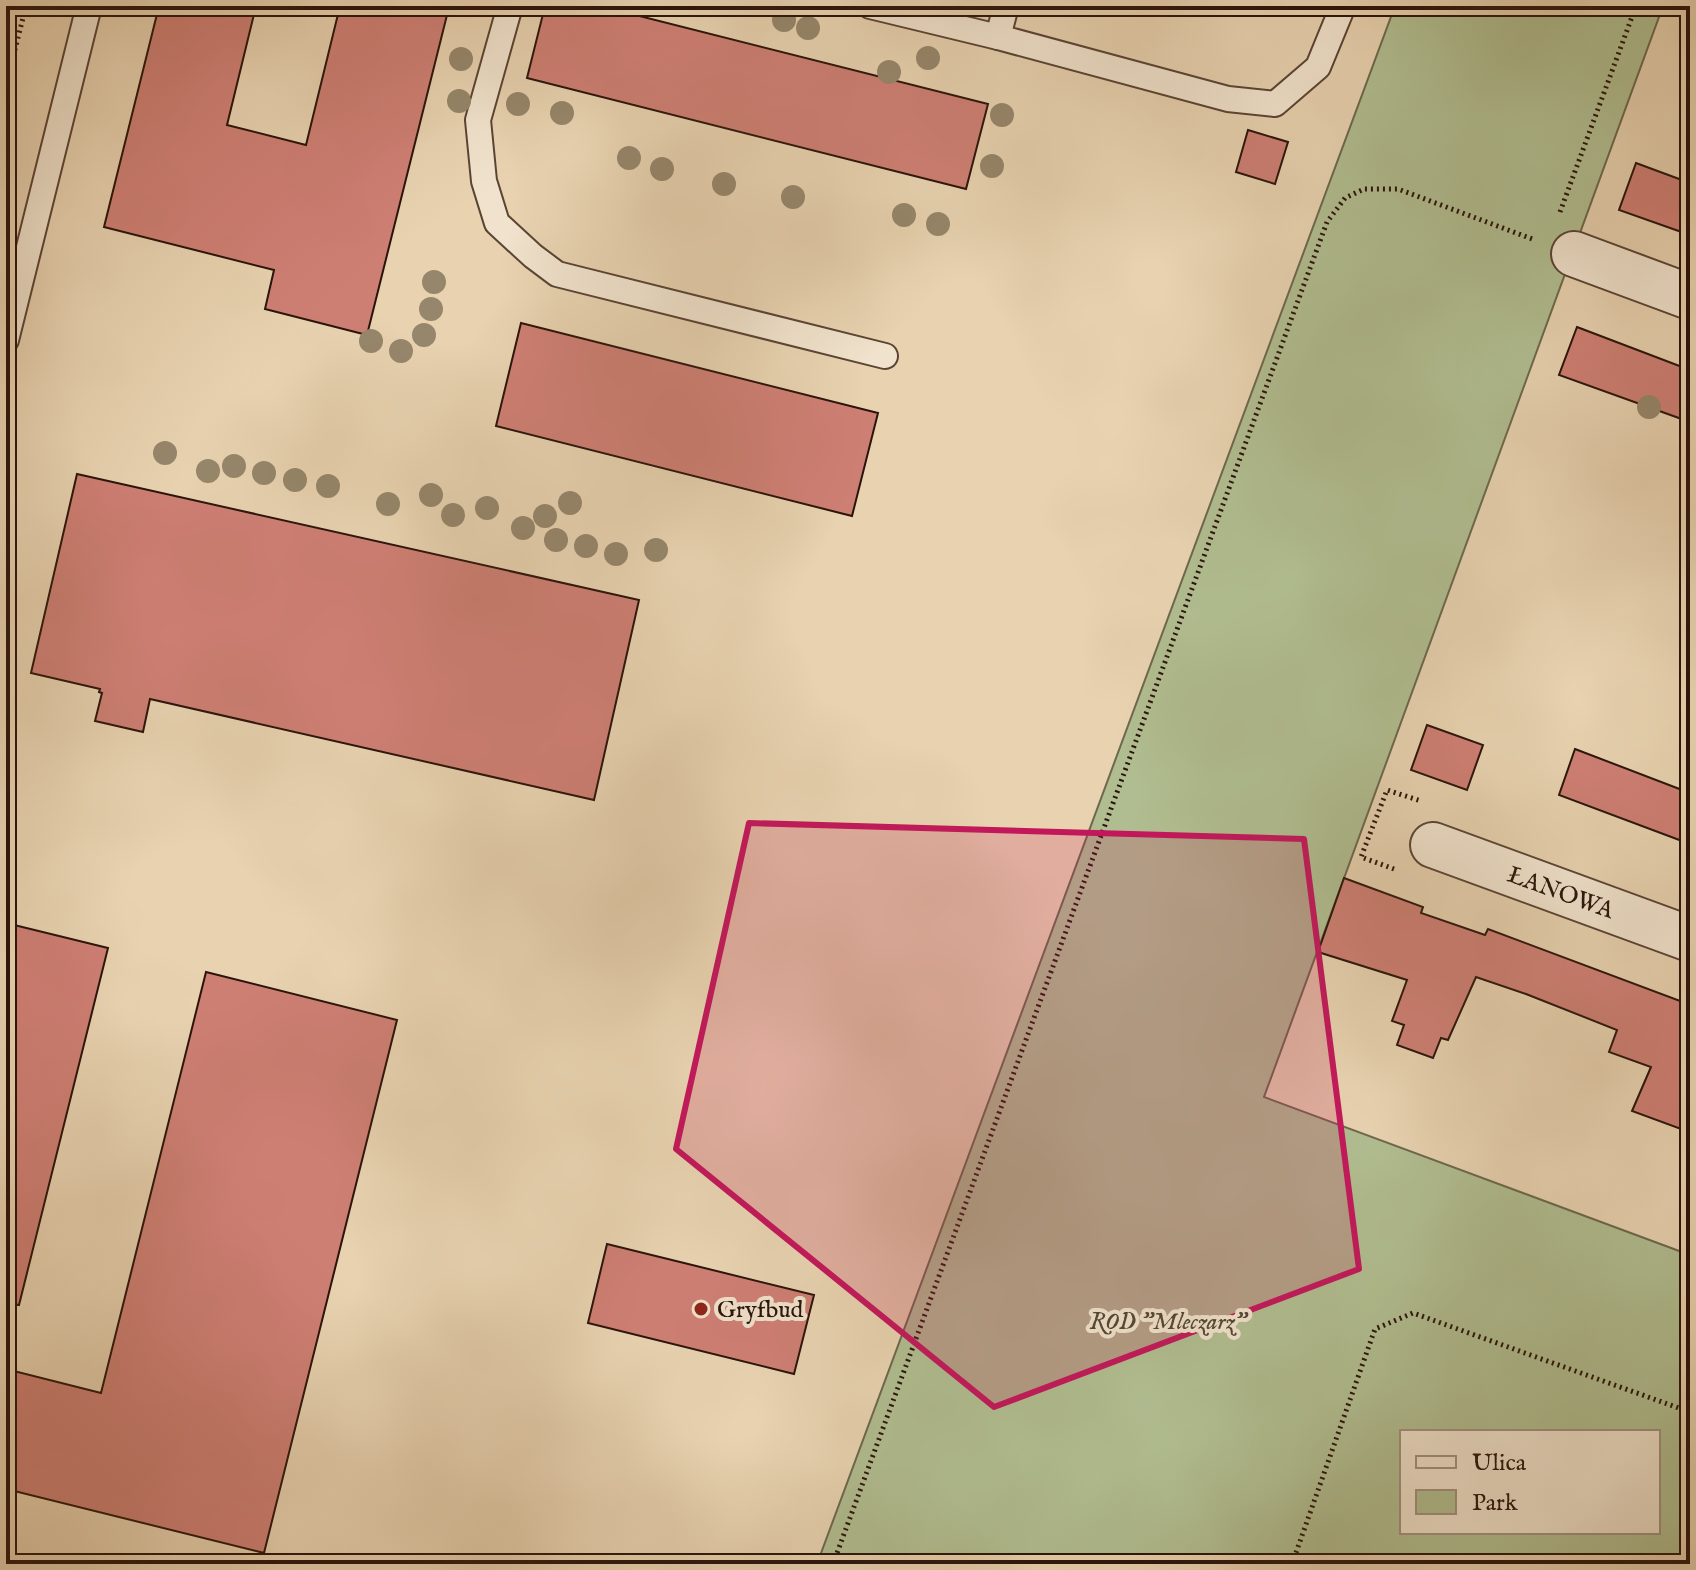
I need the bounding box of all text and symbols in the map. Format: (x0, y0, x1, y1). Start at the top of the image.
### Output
street label: ŁANOWA (1503, 860, 1619, 927)
place label: Gryfbud (717, 1295, 804, 1326)
marker: Gryfbud (692, 1300, 710, 1318)
park label: ROD "Mleczarz" (1090, 1307, 1249, 1338)
legend (1400, 1430, 1660, 1534)
text: Ulica (1472, 1448, 1527, 1479)
text: Park (1472, 1488, 1518, 1519)

